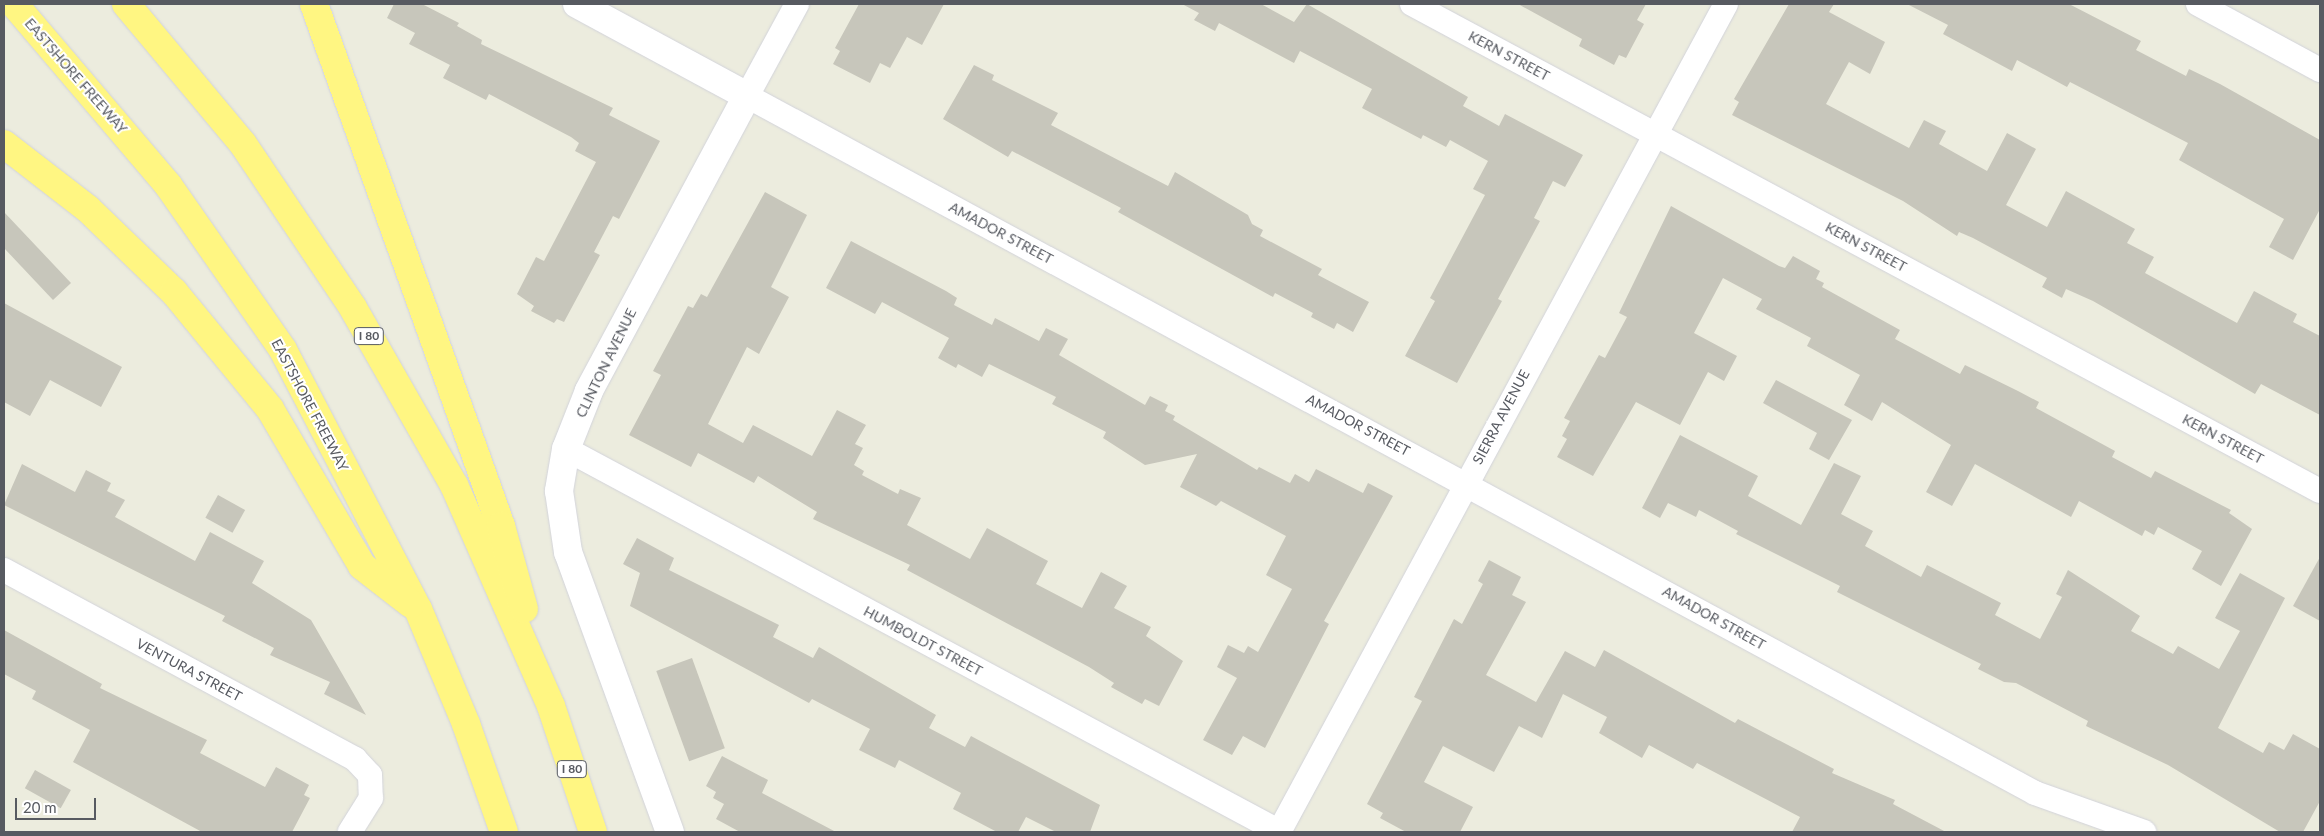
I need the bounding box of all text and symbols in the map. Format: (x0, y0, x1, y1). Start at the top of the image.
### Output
street label: EASTSHORE FREEWAY (21, 15, 131, 137)
street label: KERN STREET (1466, 28, 1552, 84)
street label: AMADOR STREET (946, 199, 1056, 267)
street label: KERN STREET (1823, 219, 1909, 275)
street label: CLINTON AVENUE (572, 305, 640, 421)
road number: I 80 (353, 326, 385, 346)
street label: EASTSHORE FREEWAY (268, 336, 352, 474)
street label: SIERRA AVENUE (1469, 366, 1533, 468)
street label: AMADOR STREET (1303, 391, 1413, 459)
street label: KERN STREET (2180, 411, 2266, 467)
street label: AMADOR STREET (1660, 583, 1768, 653)
street label: HUMBOLDT STREET (861, 602, 985, 680)
street label: VENTURA STREET (133, 635, 245, 705)
road number: I 80 (556, 760, 588, 779)
scale bar (18, 788, 99, 820)
text: 20 m (23, 798, 57, 816)

